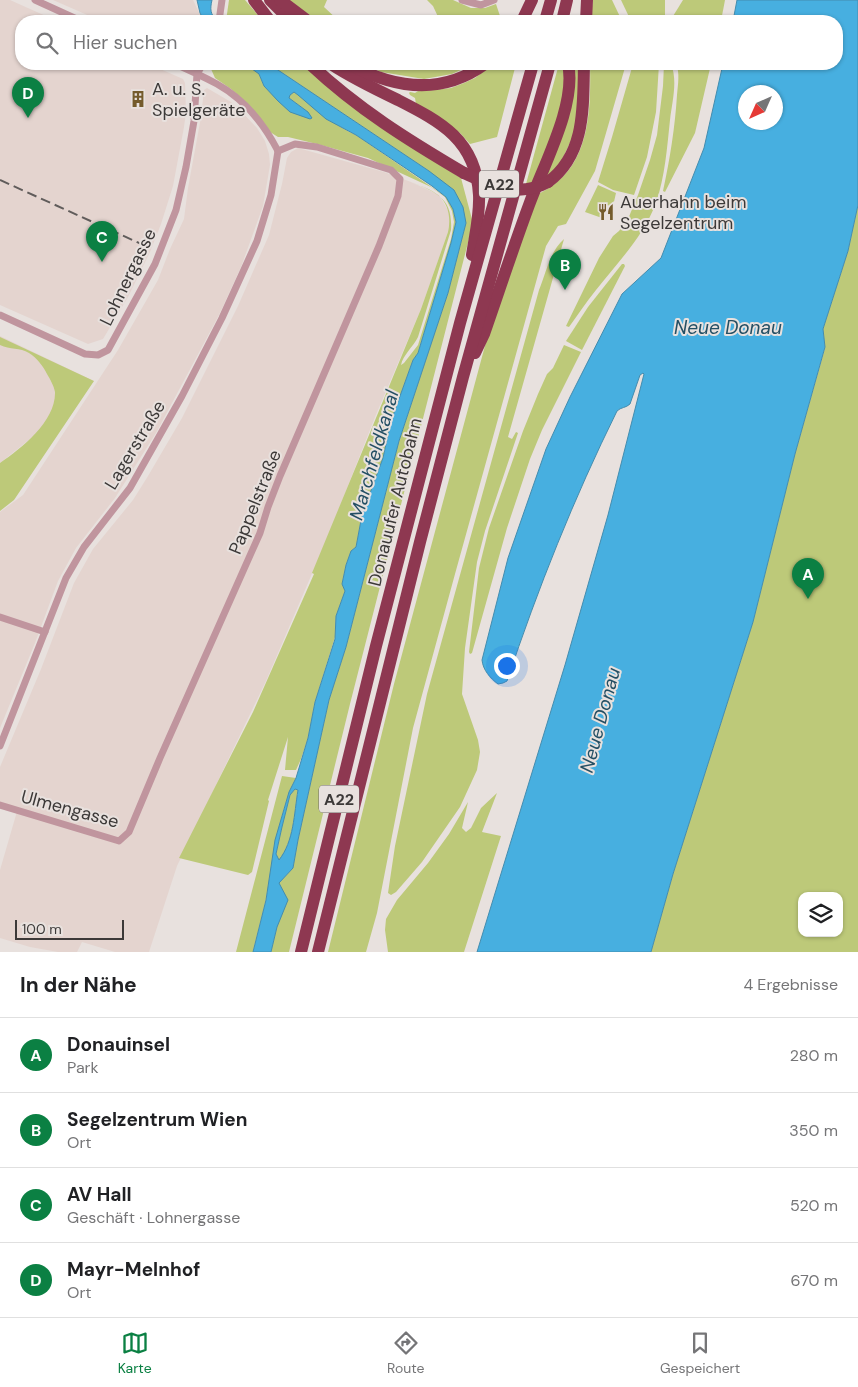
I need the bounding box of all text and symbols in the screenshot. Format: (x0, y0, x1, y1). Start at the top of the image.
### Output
search box (15, 15, 843, 70)
icon: search (33, 29, 61, 57)
text: Hier suchen (73, 30, 177, 55)
pin: D (12, 77, 44, 118)
place label: A. u. S. Spielgeräte (152, 77, 245, 122)
north arrow (738, 85, 783, 130)
building icon: A. u. S. Spielgeräte (128, 89, 148, 109)
road number: A22 (479, 170, 519, 198)
place label: Auerhahn beim Segelzentrum (620, 190, 746, 235)
restaurant icon: Auerhahn beim Segelzentrum (596, 202, 616, 222)
pin: C (86, 221, 118, 262)
street label: Lohnergasse (94, 224, 162, 330)
pin: B (549, 249, 581, 290)
water label: Neue Donau (674, 315, 782, 340)
water label: Marchfeldkanal (344, 386, 405, 523)
street label: Lagerstraße (99, 396, 171, 494)
street label: Donauufer Autobahn (362, 415, 428, 589)
street label: Pappelstraße (223, 446, 287, 558)
pin: A (792, 558, 824, 599)
your location (494, 653, 520, 679)
water label: Neue Donau (574, 665, 626, 775)
street label: Ulmengasse (18, 784, 122, 834)
road number: A22 (319, 786, 359, 812)
map controls (798, 892, 843, 937)
button: layers (798, 892, 843, 937)
scale bar (15, 917, 124, 940)
text: 100 m (22, 920, 62, 938)
text: In der Nähe (20, 971, 137, 999)
text: 4 Ergebnisse (743, 974, 838, 995)
text: Donauinsel (67, 1032, 170, 1057)
text: A (30, 1045, 42, 1066)
text: 280 m (790, 1045, 838, 1066)
text: Park (67, 1057, 99, 1078)
text: Segelzentrum Wien (67, 1107, 247, 1132)
text: B (31, 1120, 41, 1141)
text: 350 m (789, 1120, 838, 1141)
text: Ort (67, 1132, 92, 1153)
text: AV Hall (67, 1182, 132, 1207)
text: C (30, 1195, 42, 1216)
text: 520 m (790, 1195, 838, 1216)
text: Geschäft · Lohnergasse (67, 1207, 240, 1228)
text: Mayr-Melnhof (67, 1257, 200, 1282)
text: D (30, 1270, 42, 1291)
text: 670 m (791, 1270, 838, 1291)
text: Ort (67, 1282, 92, 1303)
tab: Karte (118, 1329, 152, 1377)
tab: Route (387, 1329, 425, 1377)
tab: Gespeichert (660, 1329, 740, 1377)

